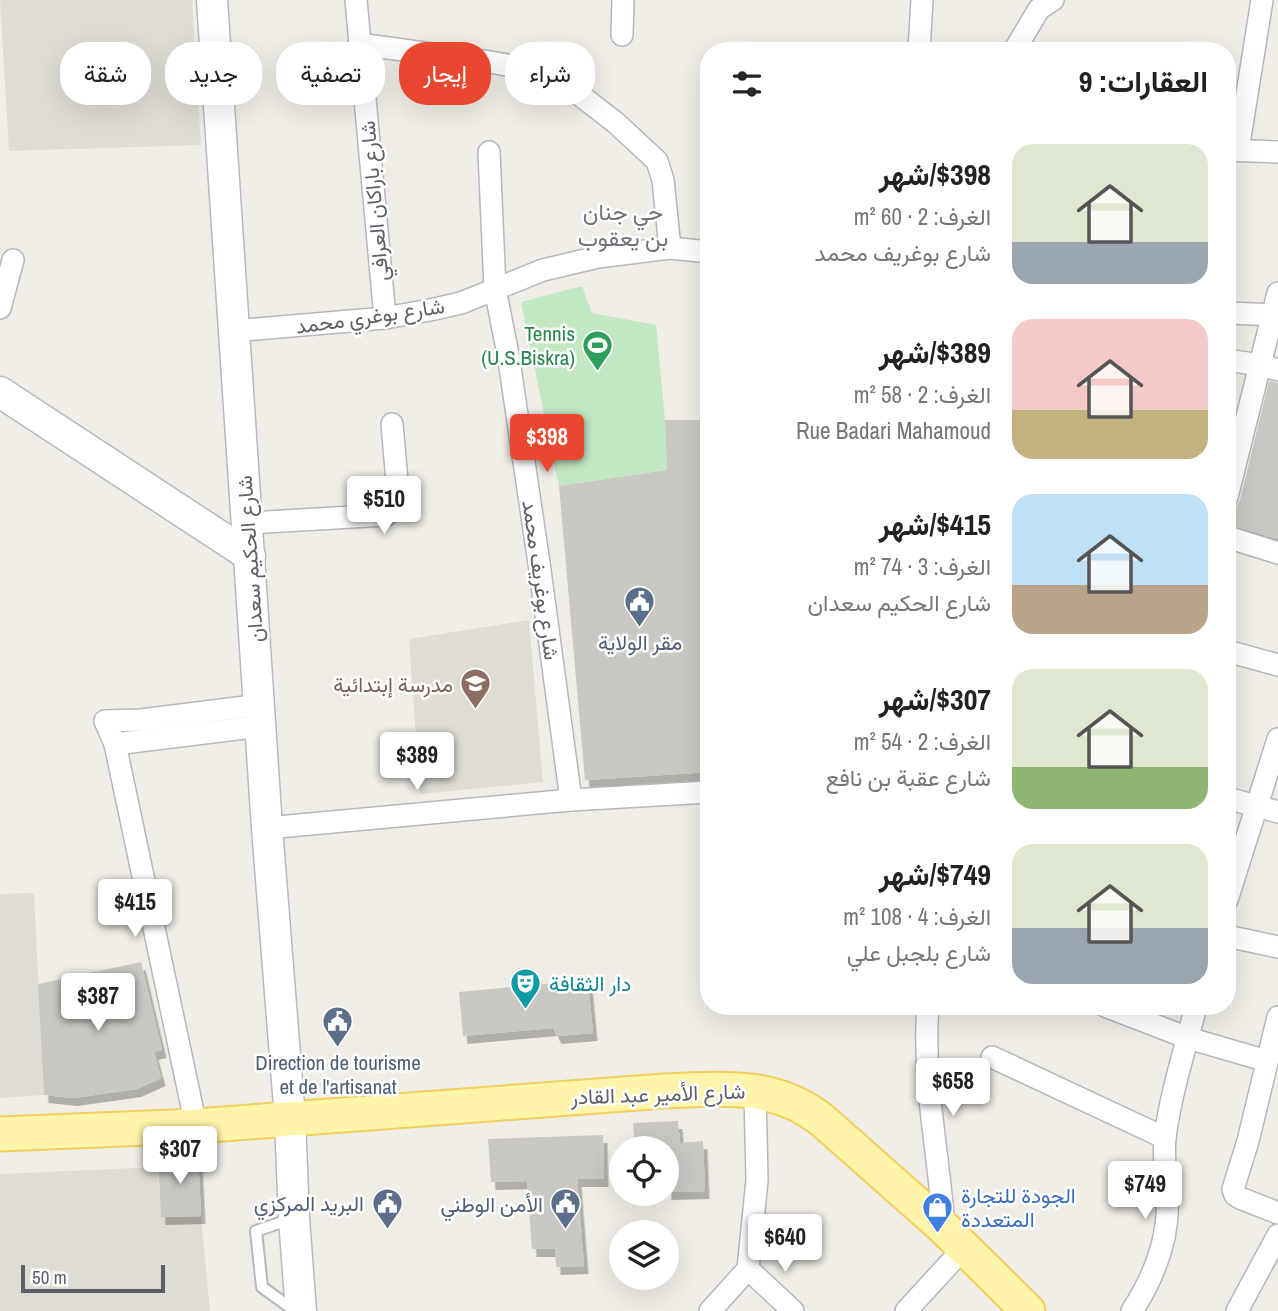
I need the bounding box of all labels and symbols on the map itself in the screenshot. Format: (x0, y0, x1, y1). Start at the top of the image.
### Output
street label: شارع باراكان العرافي (353, 119, 398, 282)
district label: حي جنان بن يعقوب (578, 196, 668, 253)
street label: شارع بوغري محمد (294, 291, 447, 344)
place label: Tennis (U.S.Biskra) (481, 319, 575, 372)
sports icon: Tennis (U.S.Biskra) (581, 328, 615, 372)
pin: $398 (506, 414, 588, 474)
street label: شارع الحكيم سعدان (230, 474, 270, 644)
pin: $510 (343, 476, 425, 536)
street label: شارع بوغريف محمد (515, 498, 567, 662)
public building icon: مقر الولاية (623, 585, 657, 629)
place label: مقر الولاية (598, 628, 682, 657)
school or university icon: مدرسة إبتدائية (459, 667, 493, 711)
place label: مدرسة إبتدائية (333, 670, 453, 699)
pin: $389 (376, 732, 458, 792)
pin: $415 (94, 880, 176, 939)
theatre icon: دار الثقافة (509, 966, 543, 1010)
place label: دار الثقافة (549, 969, 631, 998)
pin: $387 (57, 974, 139, 1033)
public building icon: Direction de tourisme et de l'artisanat (321, 1005, 355, 1049)
place label: Direction de tourisme et de l'artisanat (255, 1048, 421, 1101)
pin: $658 (912, 1058, 994, 1118)
street label: شارع الأمير عبد القادر (569, 1076, 746, 1112)
pin: $307 (139, 1126, 221, 1186)
pin: $749 (1104, 1162, 1186, 1221)
place label: الجودة للتجارة المتعددة (961, 1181, 1076, 1234)
public building icon: البريد المركزي (370, 1186, 404, 1230)
public building icon: الأمن الوطني (549, 1187, 583, 1231)
place label: البريد المركزي (254, 1189, 364, 1221)
place label: الأمن الوطني (440, 1190, 543, 1222)
shop icon: الجودة للتجارة المتعددة (921, 1190, 955, 1234)
pin: $640 (744, 1214, 826, 1274)
scale bar (21, 1262, 164, 1294)

